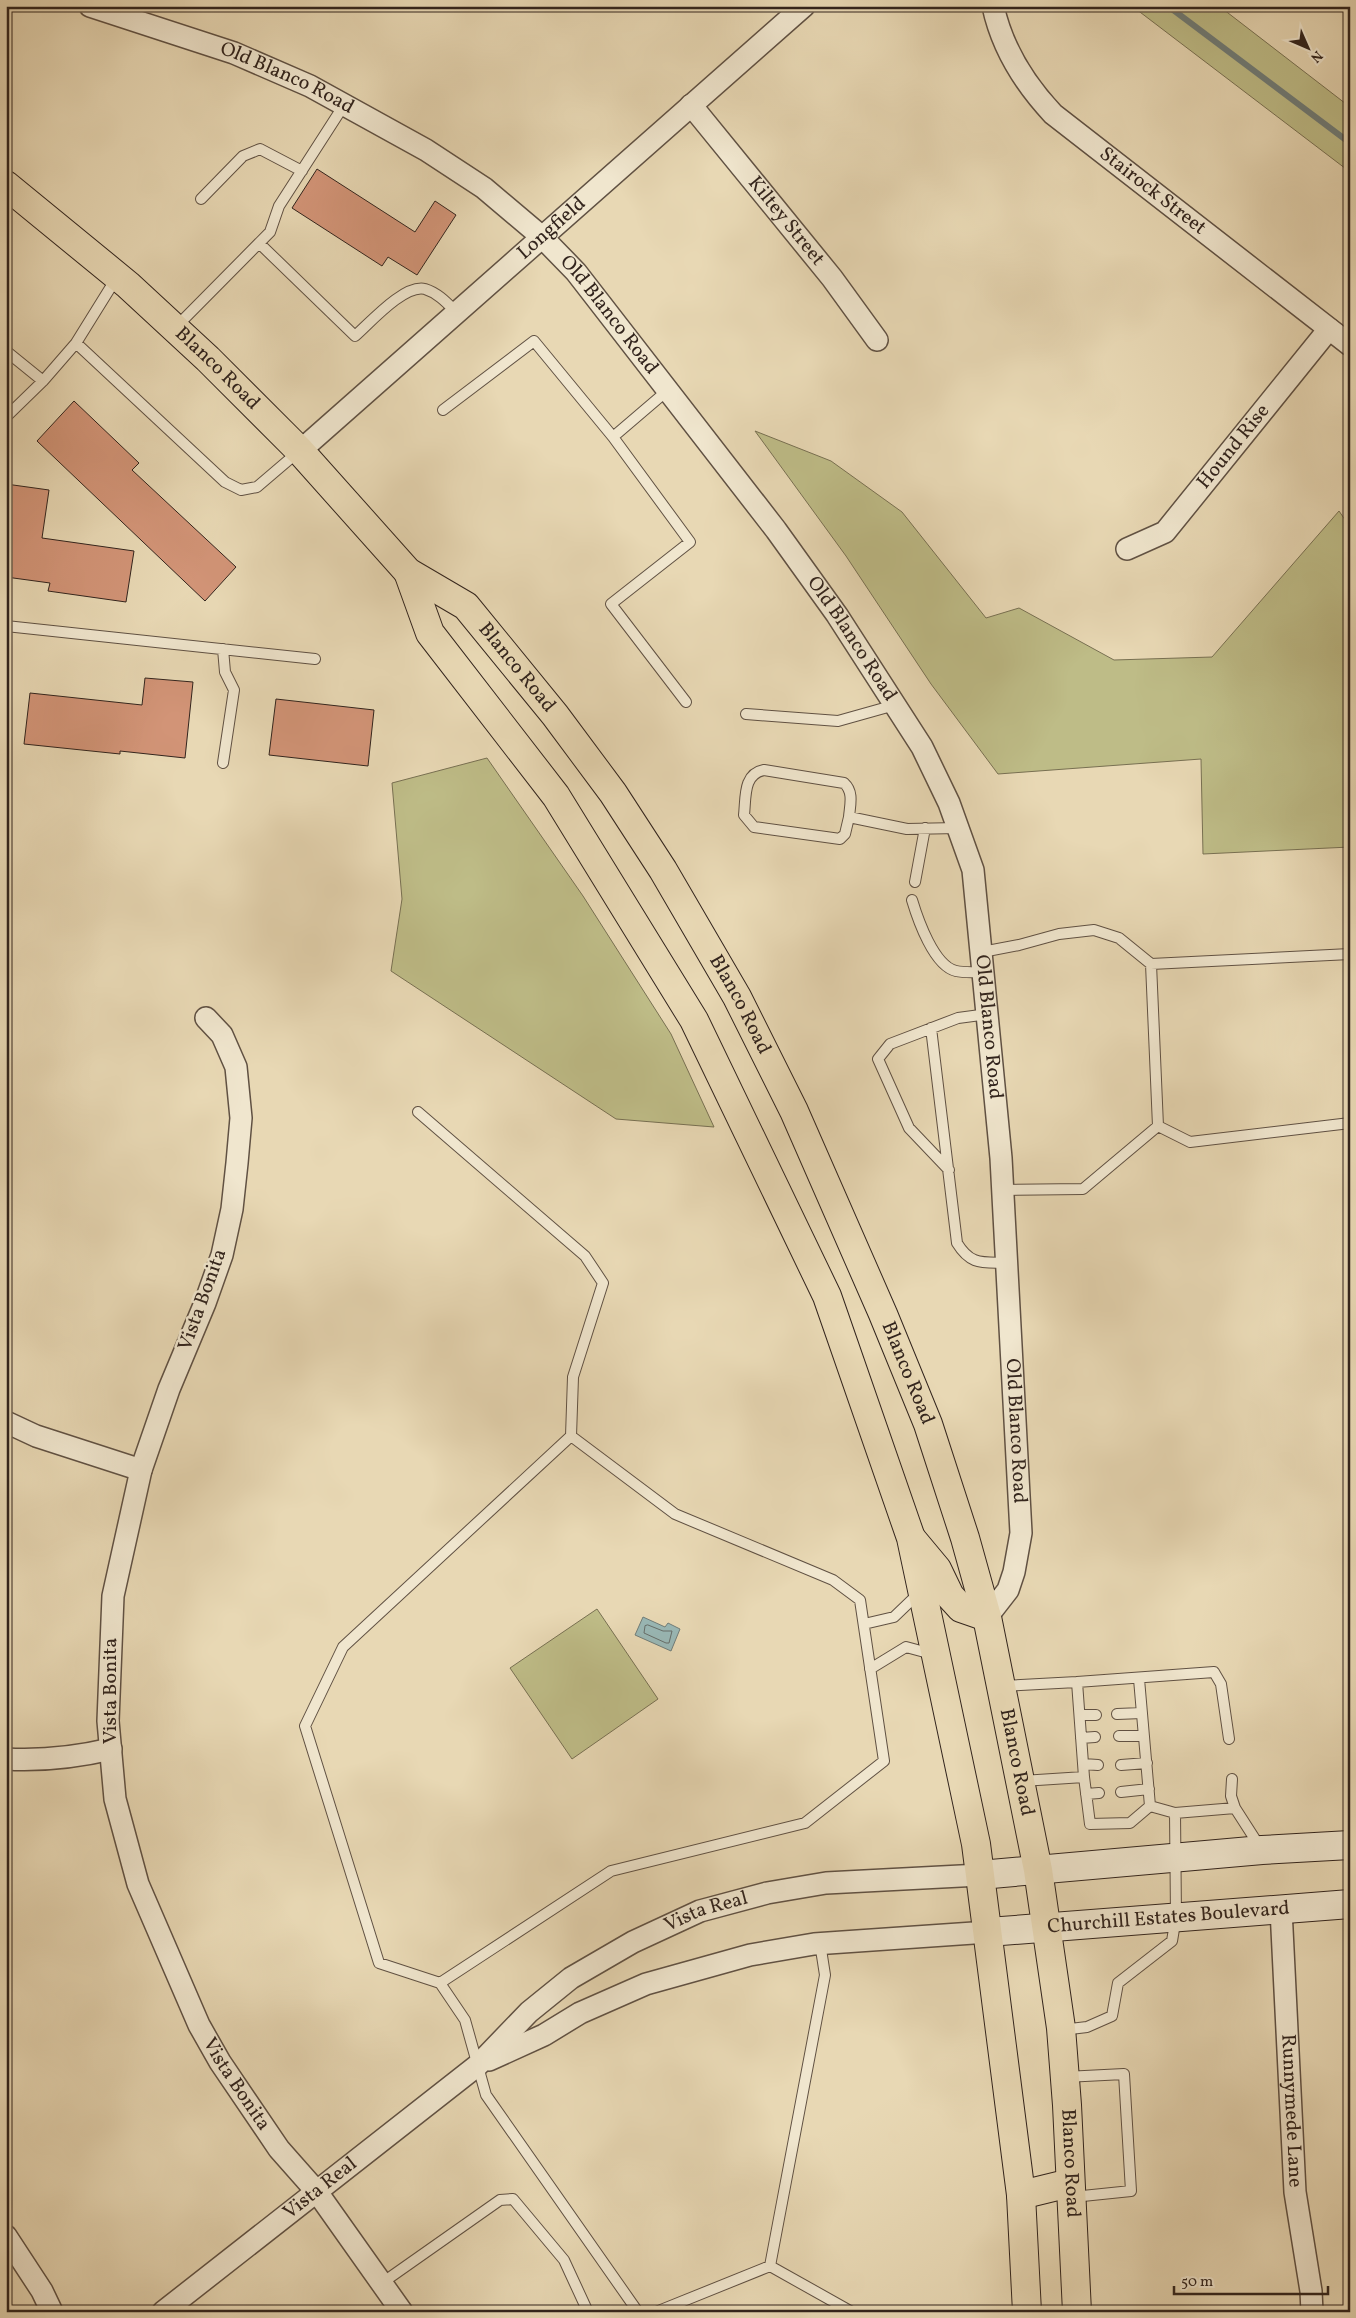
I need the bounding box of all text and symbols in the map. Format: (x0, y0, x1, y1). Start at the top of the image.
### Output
north arrow (1284, 22, 1334, 72)
street label: Old Blanco Road (216, 35, 359, 122)
text: N (1306, 46, 1326, 66)
street label: Stairock Street (1093, 141, 1212, 242)
street label: Kiltey Street (741, 170, 831, 272)
street label: Longfield (511, 191, 592, 267)
street label: Old Blanco Road (553, 249, 665, 381)
street label: Blanco Road (168, 321, 266, 417)
street label: Hound Rise (1191, 398, 1277, 495)
street label: Old Blanco Road (800, 571, 903, 707)
street label: Blanco Road (471, 617, 562, 719)
street label: Blanco Road (701, 950, 778, 1059)
street label: Old Blanco Road (967, 953, 1009, 1101)
street label: Vista Bonita (172, 1245, 234, 1355)
street label: Blanco Road (874, 1317, 941, 1429)
street label: Old Blanco Road (998, 1358, 1033, 1504)
street label: Vista Bonita (97, 1638, 125, 1744)
street label: Blanco Road (992, 1706, 1041, 1819)
street label: Vista Real (660, 1885, 751, 1940)
street label: Churchill Estates Boulevard (1046, 1895, 1291, 1941)
street label: Vista Bonita (195, 2033, 277, 2137)
street label: Runnymede Lane (1273, 2033, 1309, 2188)
street label: Blanco Road (1053, 2108, 1086, 2218)
street label: Vista Real (277, 2151, 363, 2226)
scale bar (1174, 2263, 1327, 2295)
text: 50 m (1181, 2272, 1213, 2293)

